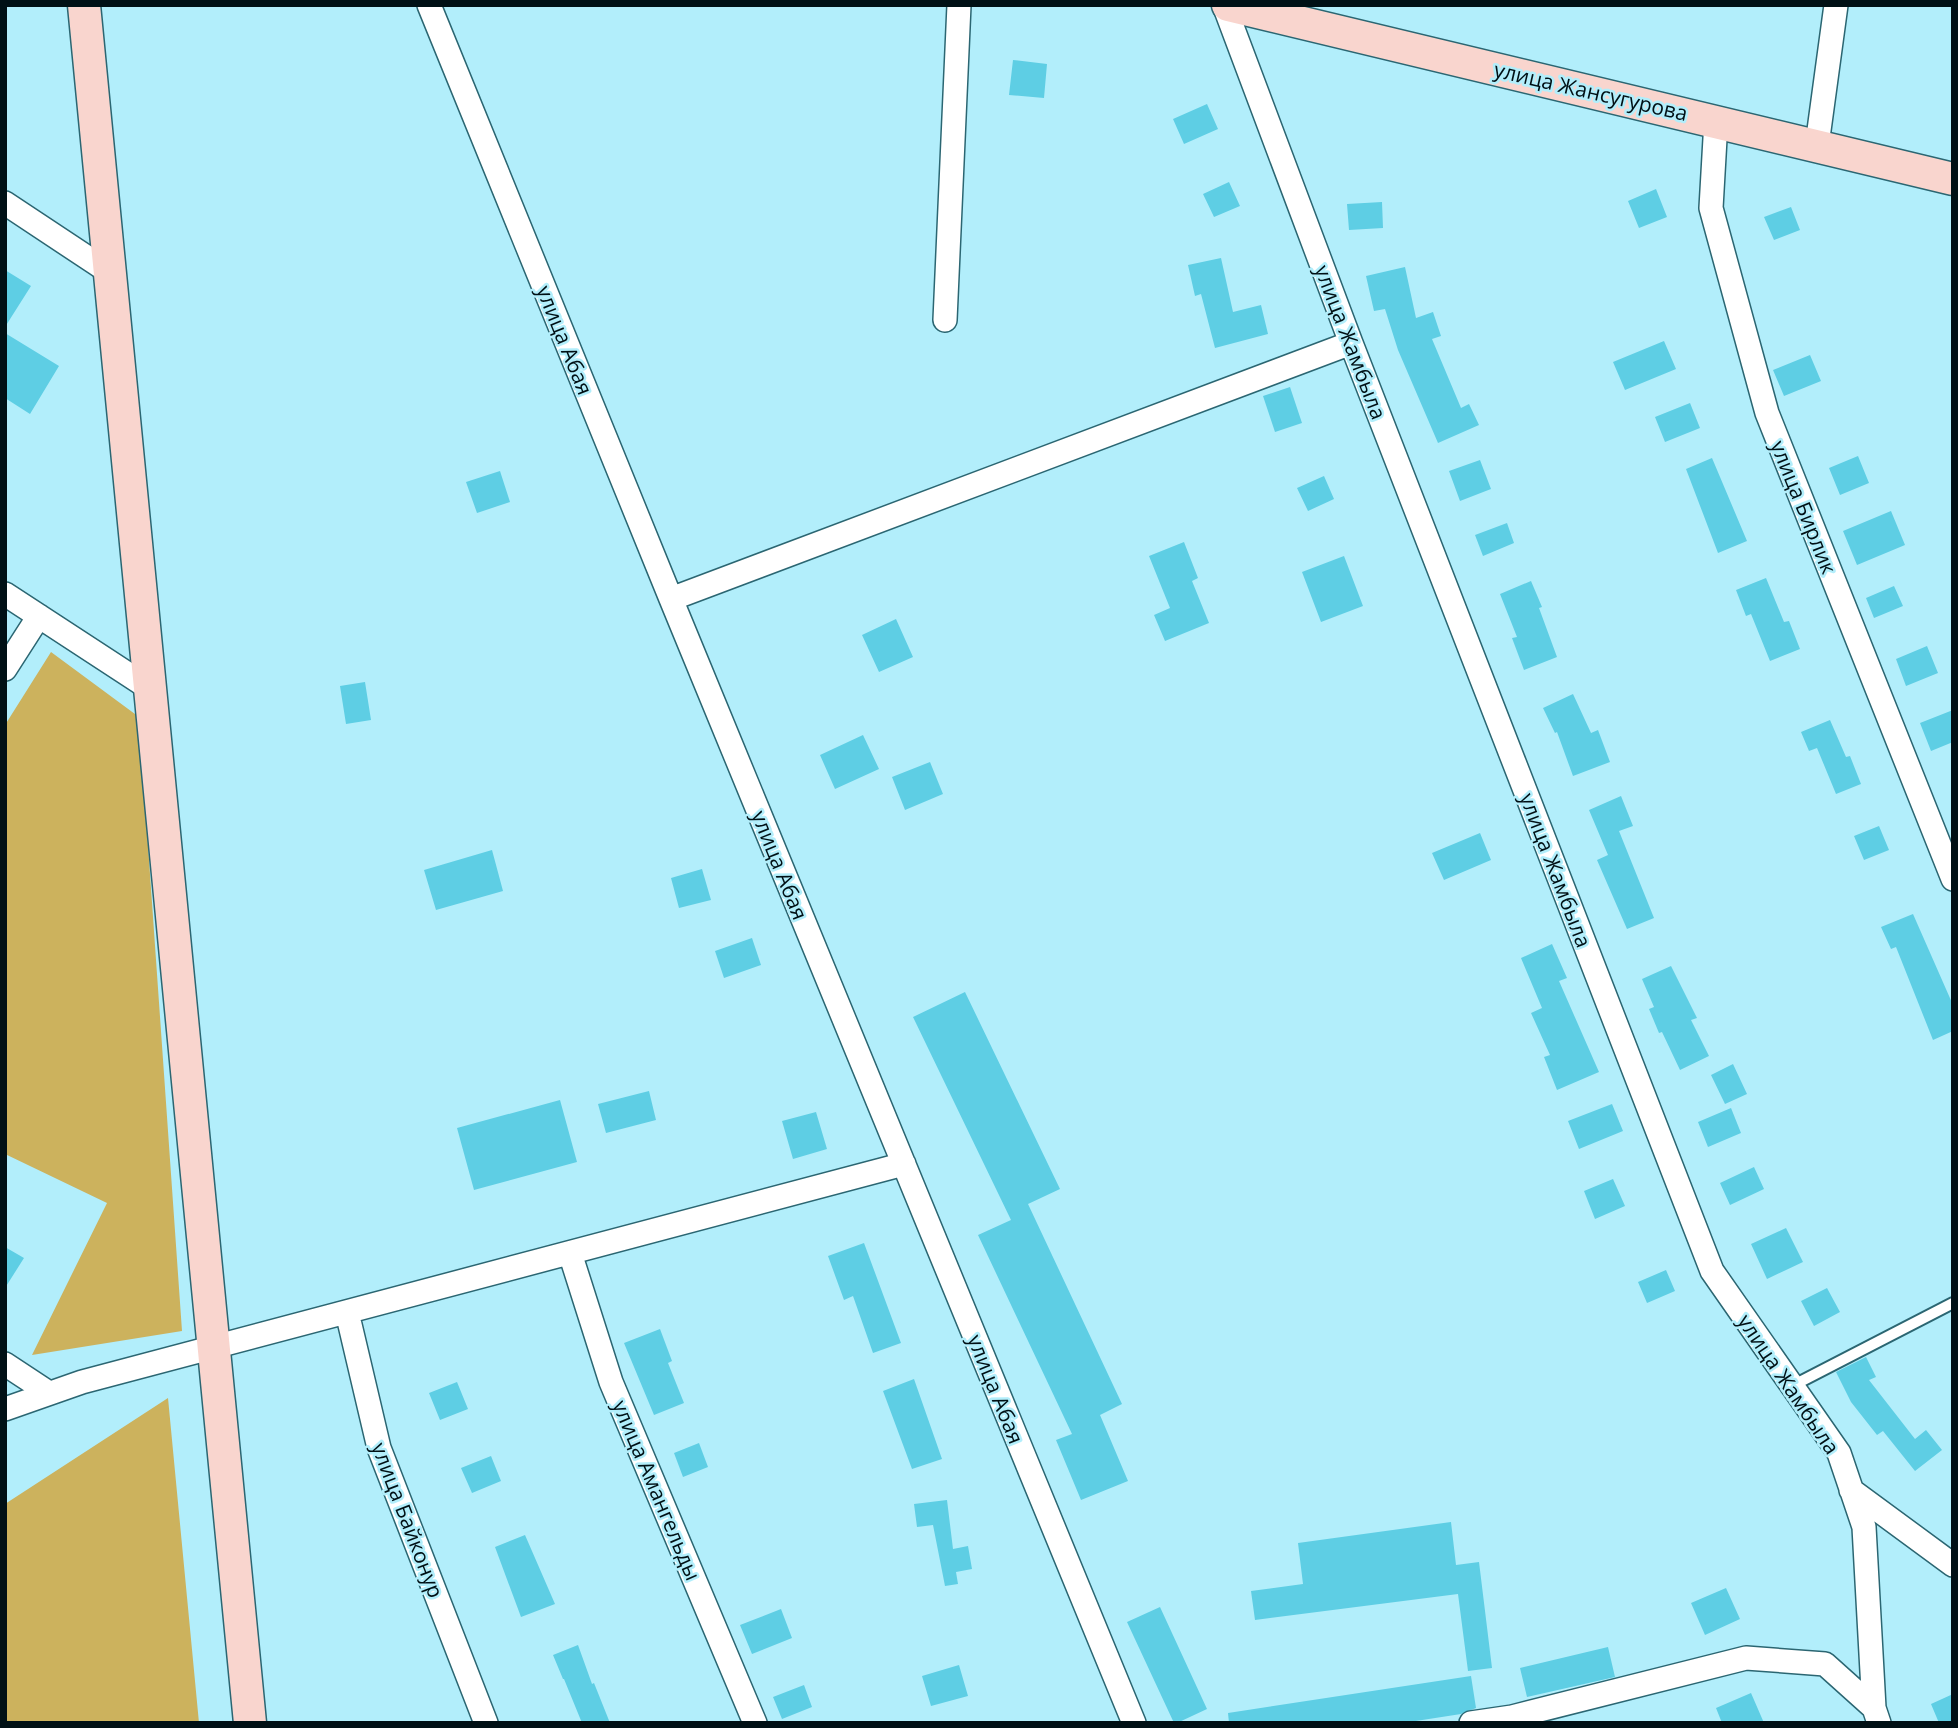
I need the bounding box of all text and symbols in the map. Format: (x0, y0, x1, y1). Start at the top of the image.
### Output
street label: улица Жансугурова (1491, 55, 1691, 127)
street label: улица Жамбыла (1309, 261, 1393, 423)
street label: улица Абая (530, 281, 600, 399)
street label: улица Бирлик (1765, 436, 1844, 578)
street label: улица Жамбыла (1514, 789, 1598, 951)
street label: улица Абая (745, 806, 815, 924)
street label: улица Жамбыла (1732, 1309, 1846, 1459)
street label: улица Абая (961, 1330, 1031, 1448)
street label: улица Амангельды (606, 1396, 708, 1584)
street label: улица Байконур (366, 1438, 450, 1602)

